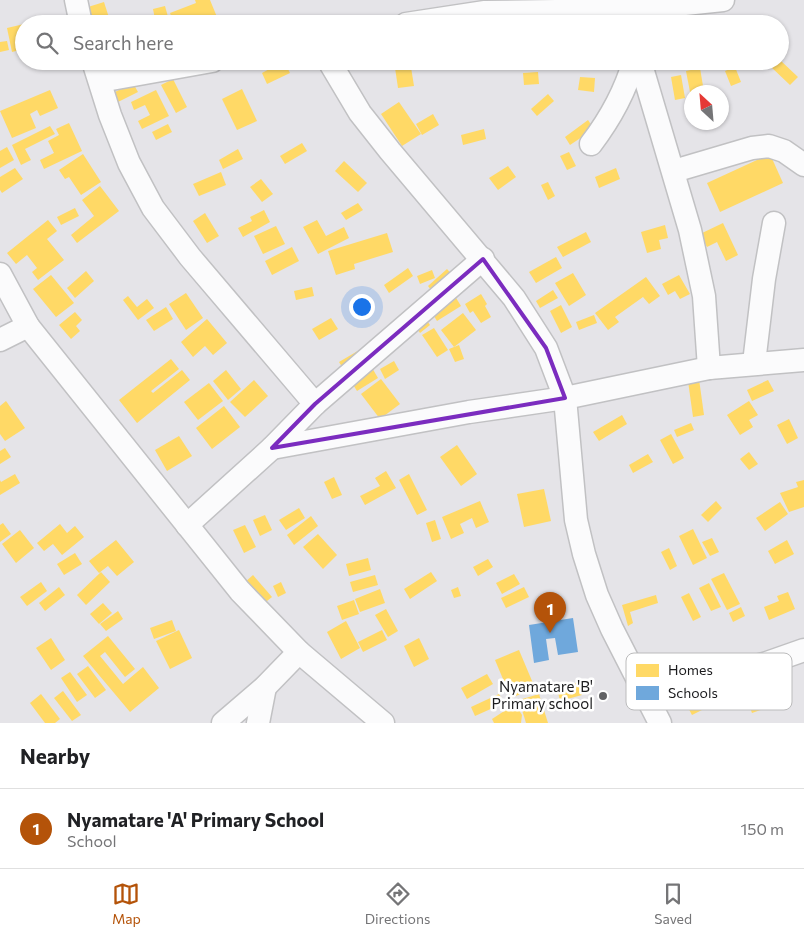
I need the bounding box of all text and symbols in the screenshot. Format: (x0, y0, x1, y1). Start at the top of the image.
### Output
search box (15, 15, 789, 70)
icon: search (33, 29, 61, 57)
text: Search here (73, 31, 173, 54)
north arrow (684, 85, 729, 130)
your location (349, 294, 375, 320)
pin: 1 (534, 592, 566, 633)
legend (626, 653, 792, 710)
text: Homes (668, 661, 713, 678)
place label: Nyamatare 'B' Primary school (492, 677, 593, 712)
text: Schools (668, 684, 718, 701)
marker: Nyamatare 'B' Primary school (597, 690, 609, 702)
text: Nearby (20, 743, 90, 768)
text: Nyamatare 'A' Primary School (67, 808, 324, 831)
text: 1 (32, 819, 40, 838)
text: 150 m (741, 819, 784, 838)
text: School (67, 831, 117, 850)
tab: Map (112, 880, 141, 927)
tab: Directions (365, 880, 430, 927)
tab: Saved (654, 880, 692, 927)

